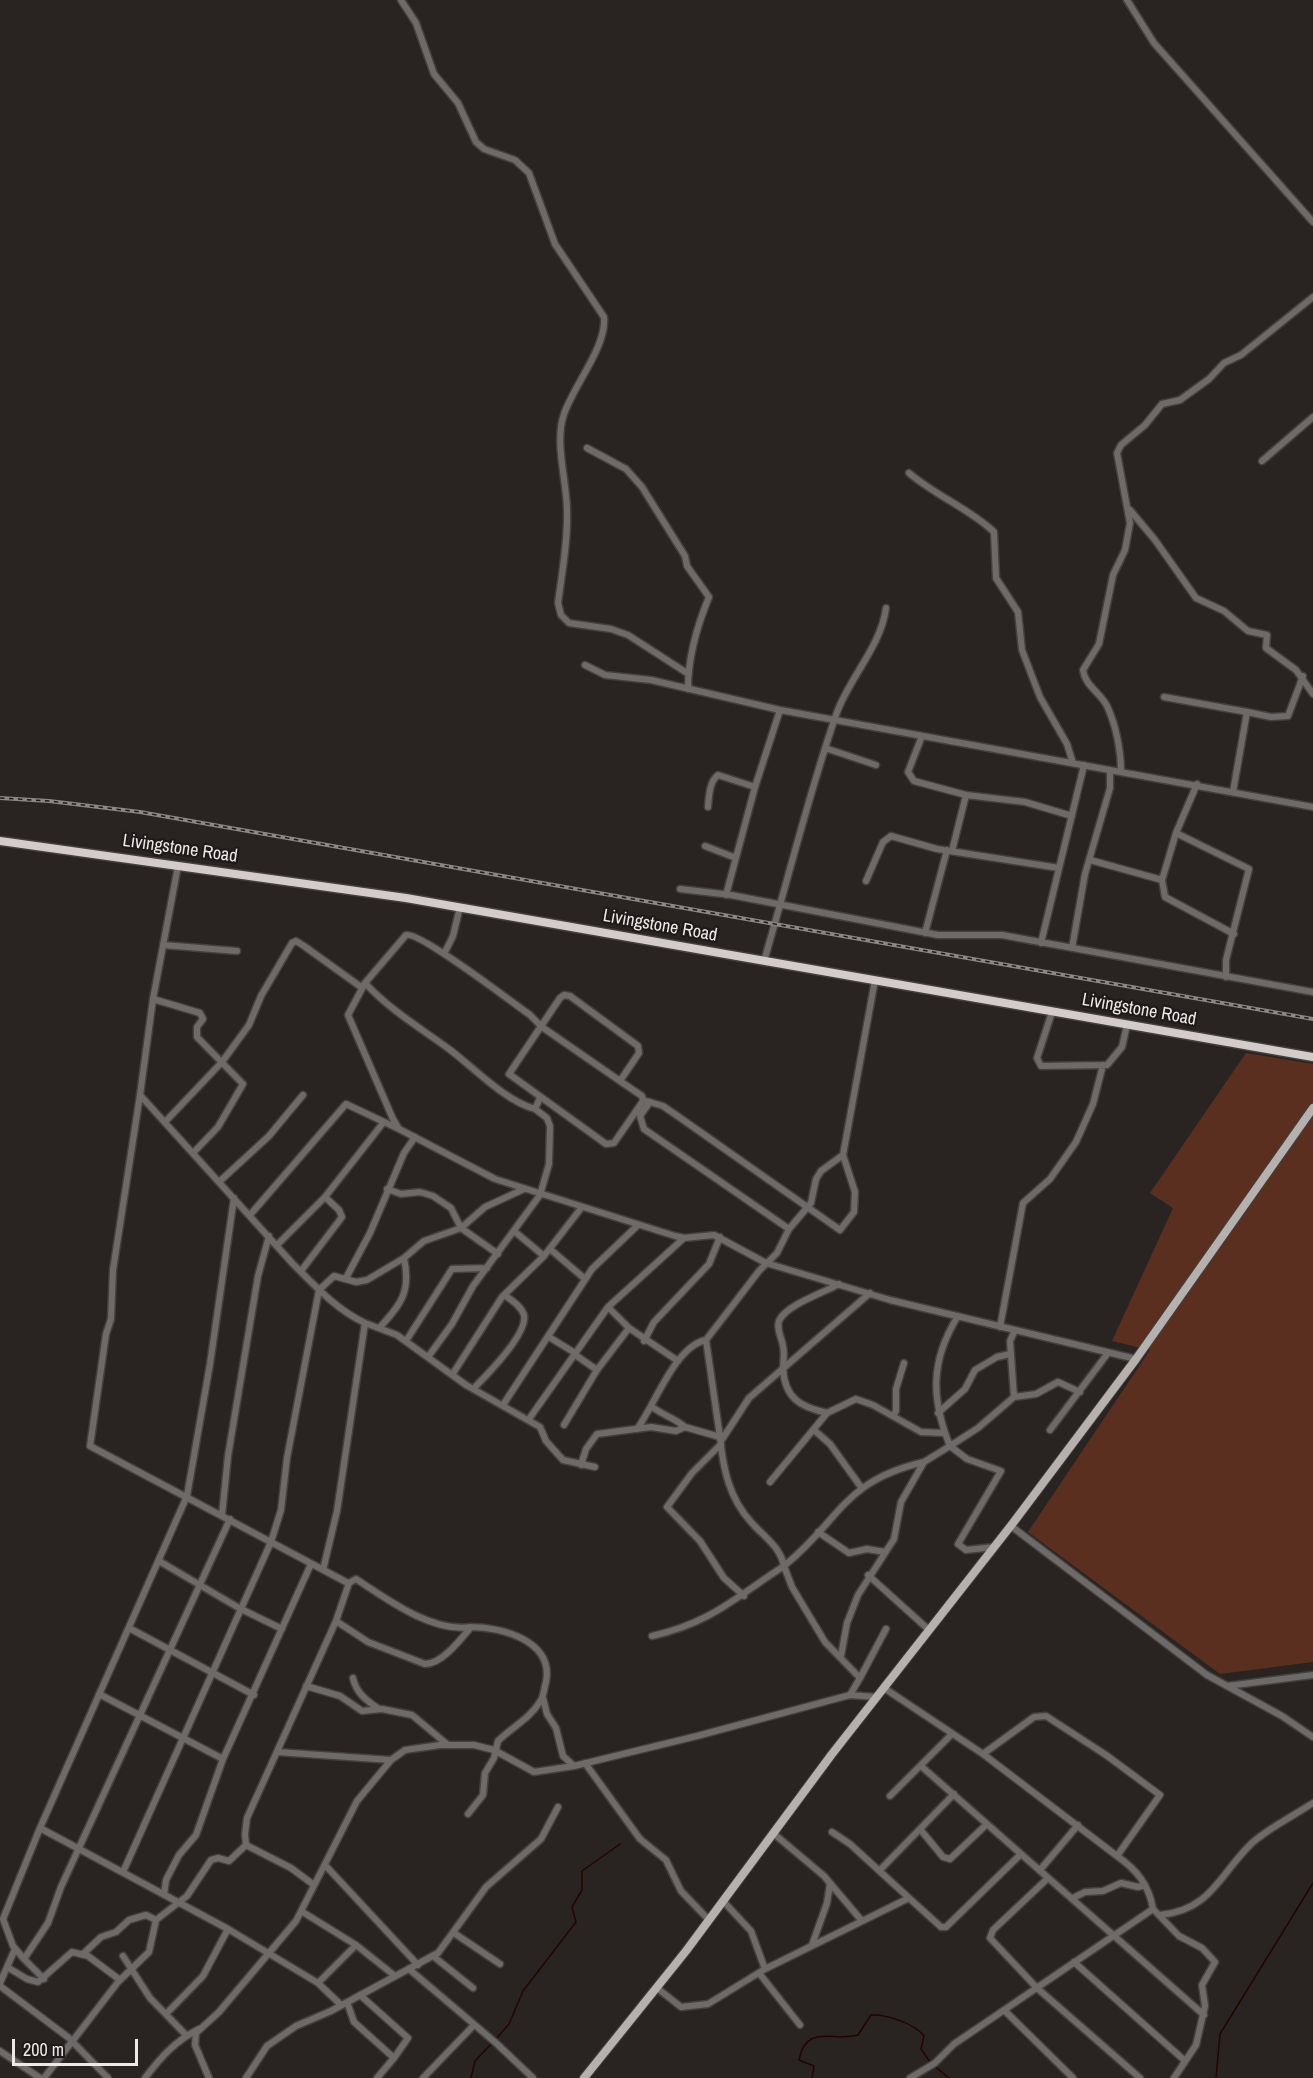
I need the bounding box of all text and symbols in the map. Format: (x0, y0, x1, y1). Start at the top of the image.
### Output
street label: Livingstone Road (121, 830, 239, 868)
street label: Livingstone Road (601, 905, 719, 947)
street label: Livingstone Road (1080, 989, 1198, 1031)
scale bar (15, 2027, 141, 2065)
text: 200 m (23, 2037, 64, 2062)

